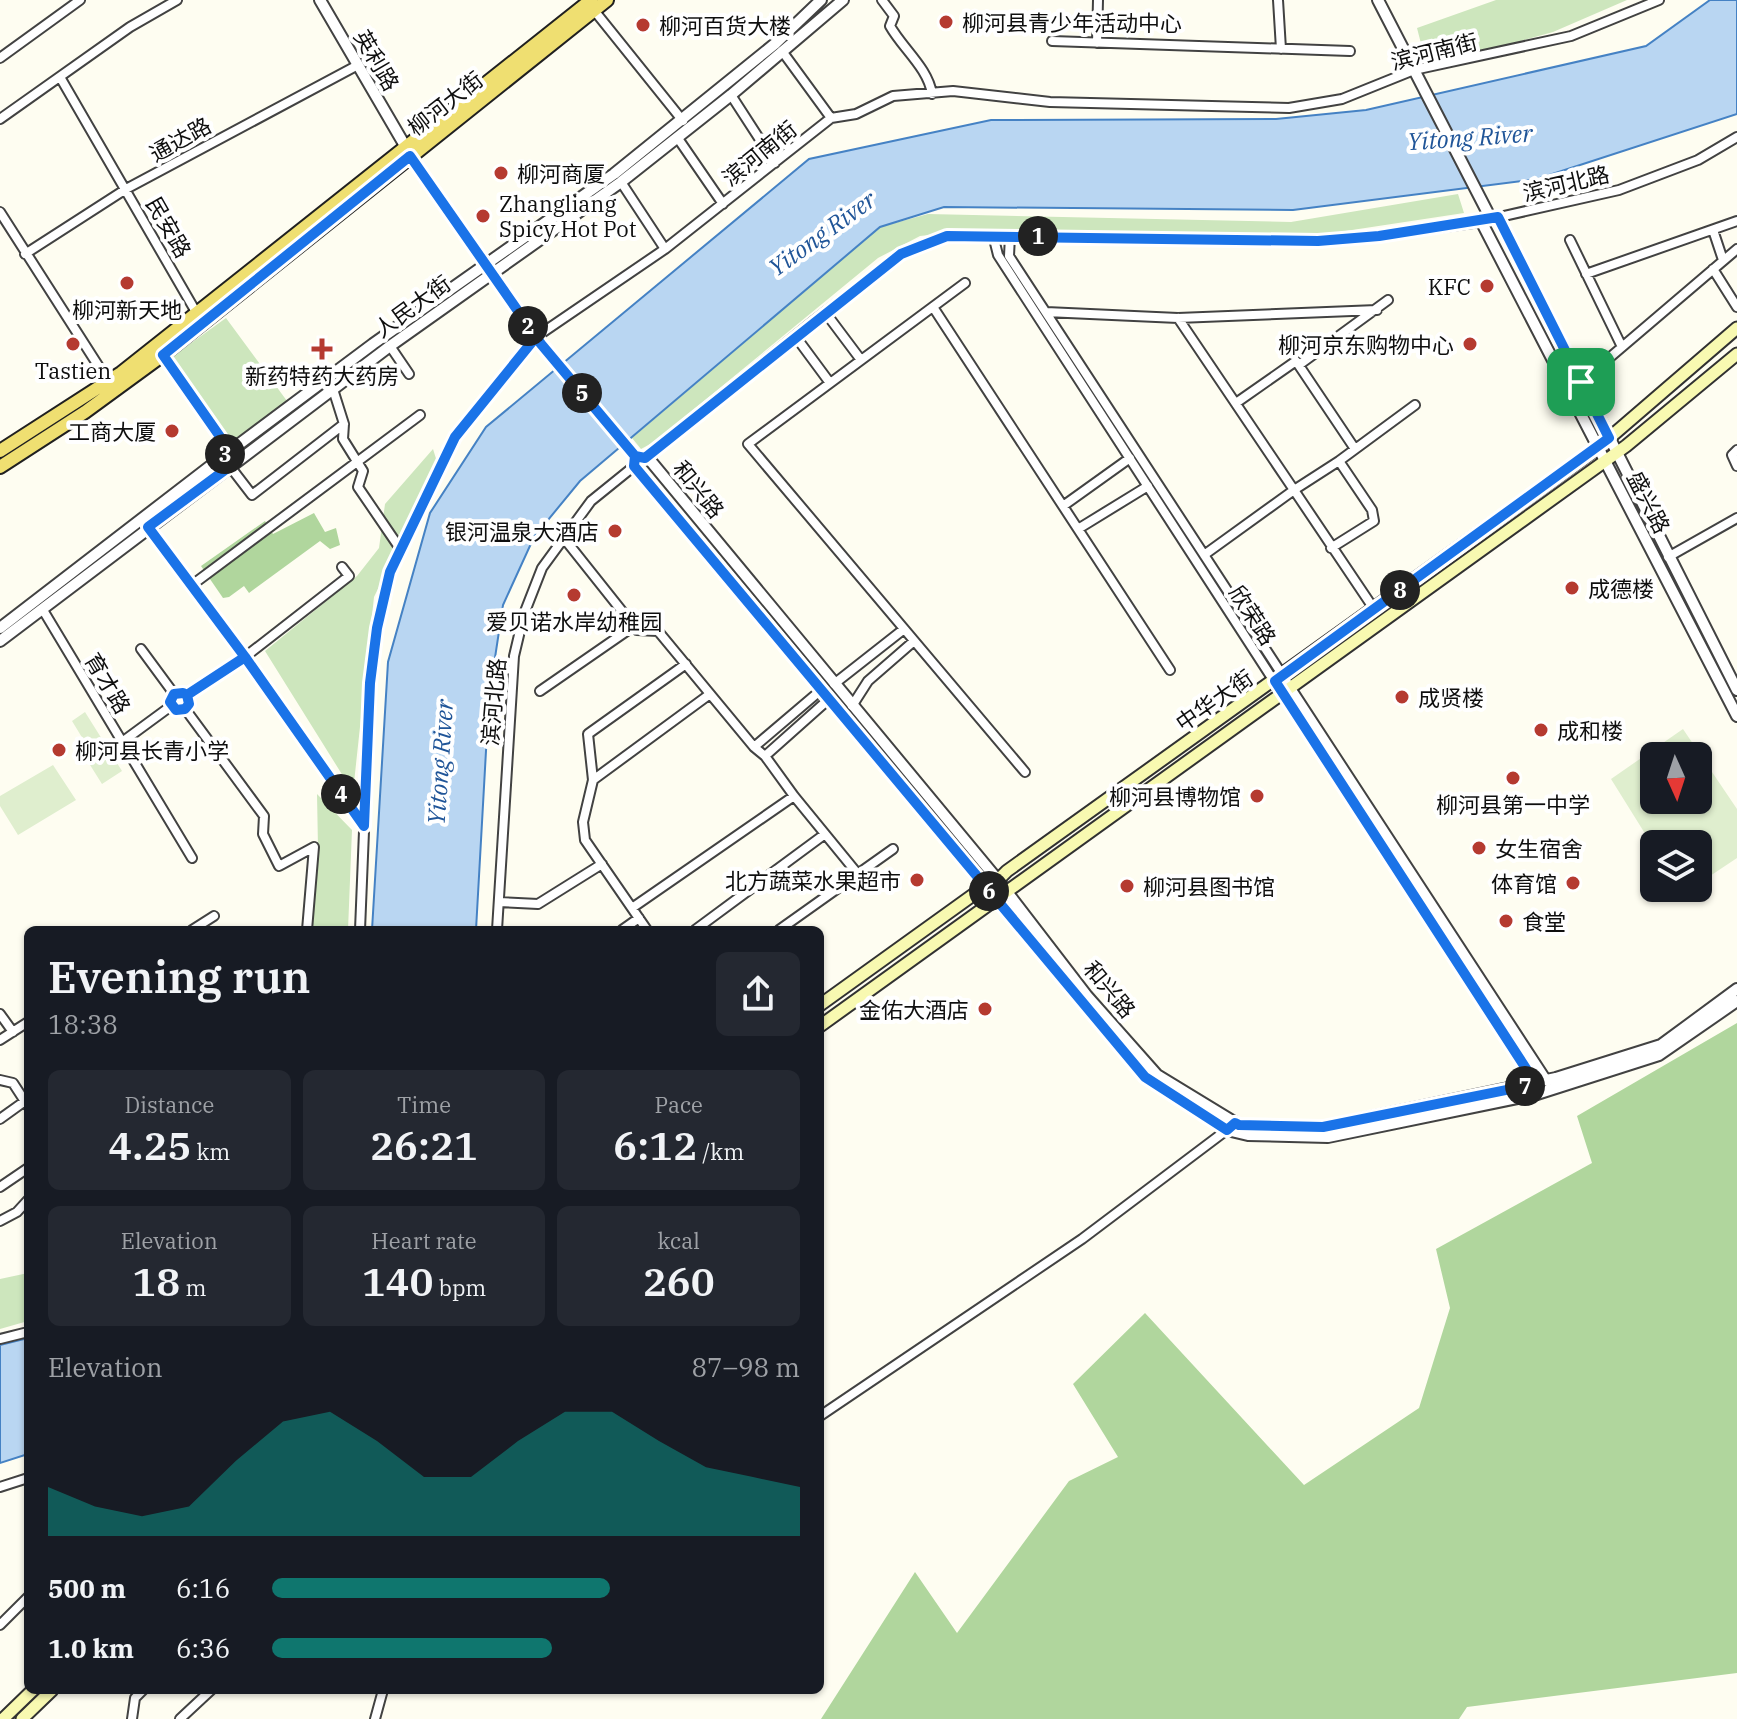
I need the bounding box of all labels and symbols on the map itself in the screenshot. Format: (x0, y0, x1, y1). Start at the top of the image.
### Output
place label: 柳河县青少年活动中心 (962, 8, 1182, 37)
place label: 柳河百货大楼 (659, 11, 791, 40)
marker: 柳河县青少年活动中心 (937, 13, 955, 31)
marker: 柳河百货大楼 (634, 16, 652, 34)
street label: 英利路 (348, 24, 406, 96)
street label: 滨河南街 (1388, 26, 1480, 76)
street label: 柳河大街 (401, 64, 489, 142)
street label: 通达路 (144, 110, 216, 168)
street label: 滨河南街 (716, 114, 802, 192)
water label: Yitong River (1406, 117, 1535, 157)
place label: 柳河商厦 (517, 159, 605, 188)
street label: 滨河北路 (1520, 159, 1612, 207)
marker: 柳河商厦 (492, 164, 510, 182)
water label: Yitong River (762, 182, 883, 283)
place label: Zhangliang Spicy Hot Pot (499, 189, 637, 243)
street label: 民安路 (140, 191, 198, 263)
marker: Zhangliang Spicy Hot Pot (474, 207, 492, 225)
pin: 1 (1018, 216, 1058, 256)
street label: 人民大街 (368, 268, 456, 344)
place label: KFC (1428, 272, 1471, 301)
marker: 柳河新天地 (118, 274, 136, 292)
marker: KFC (1478, 277, 1496, 295)
place label: 柳河新天地 (72, 295, 182, 324)
pin: 2 (508, 306, 548, 346)
place label: 柳河京东购物中心 (1278, 330, 1454, 359)
marker: Tastien (64, 335, 82, 353)
marker: 柳河京东购物中心 (1461, 335, 1479, 353)
marker: 新药特药大药房 (313, 340, 331, 358)
pin (1547, 348, 1615, 416)
place label: Tastien (35, 356, 111, 385)
place label: 新药特药大药房 (245, 361, 399, 390)
pin: 5 (562, 373, 602, 413)
place label: 工商大厦 (68, 417, 156, 446)
marker: 工商大厦 (163, 422, 181, 440)
pin: 3 (205, 434, 245, 474)
street label: 和兴路 (667, 454, 731, 524)
street label: 盛兴路 (1621, 466, 1677, 538)
place label: 银河温泉大酒店 (445, 517, 599, 546)
marker: 银河温泉大酒店 (606, 522, 624, 540)
pin: 8 (1380, 570, 1420, 610)
place label: 成德楼 (1588, 574, 1654, 603)
street label: 欣荣路 (1223, 579, 1283, 651)
marker: 成德楼 (1563, 579, 1581, 597)
marker: 爱贝诺水岸幼稚园 (565, 586, 583, 604)
place label: 爱贝诺水岸幼稚园 (486, 607, 662, 636)
street label: 育才路 (79, 647, 137, 719)
street label: 滨河北路 (475, 657, 511, 747)
street label: 中华大街 (1170, 663, 1258, 737)
place label: 成贤楼 (1418, 683, 1484, 712)
marker: 成贤楼 (1393, 688, 1411, 706)
water label: Yitong River (420, 697, 460, 826)
place label: 成和楼 (1557, 716, 1623, 745)
marker: 成和楼 (1532, 721, 1550, 739)
place label: 柳河县长青小学 (75, 736, 229, 765)
marker: 柳河县长青小学 (50, 741, 68, 759)
north arrow (1640, 742, 1712, 814)
marker: 柳河县第一中学 (1504, 769, 1522, 787)
pin: 4 (321, 774, 361, 814)
place label: 柳河县博物馆 (1109, 782, 1241, 811)
marker: 柳河县博物馆 (1248, 787, 1266, 805)
place label: 柳河县第一中学 (1436, 790, 1590, 819)
place label: 女生宿舍 (1495, 834, 1583, 863)
marker: 女生宿舍 (1470, 839, 1488, 857)
place label: 北方蔬菜水果超市 (725, 866, 901, 895)
place label: 体育馆 (1491, 869, 1557, 898)
marker: 北方蔬菜水果超市 (908, 871, 926, 889)
pin: 6 (969, 871, 1009, 911)
place label: 柳河县图书馆 (1143, 872, 1275, 901)
marker: 体育馆 (1564, 874, 1582, 892)
marker: 柳河县图书馆 (1118, 877, 1136, 895)
place label: 食堂 (1522, 907, 1566, 936)
marker: 食堂 (1497, 912, 1515, 930)
street label: 和兴路 (1078, 954, 1142, 1024)
place label: 金佑大酒店 (859, 995, 969, 1024)
marker: 金佑大酒店 (976, 1000, 994, 1018)
pin: 7 (1505, 1066, 1545, 1106)

